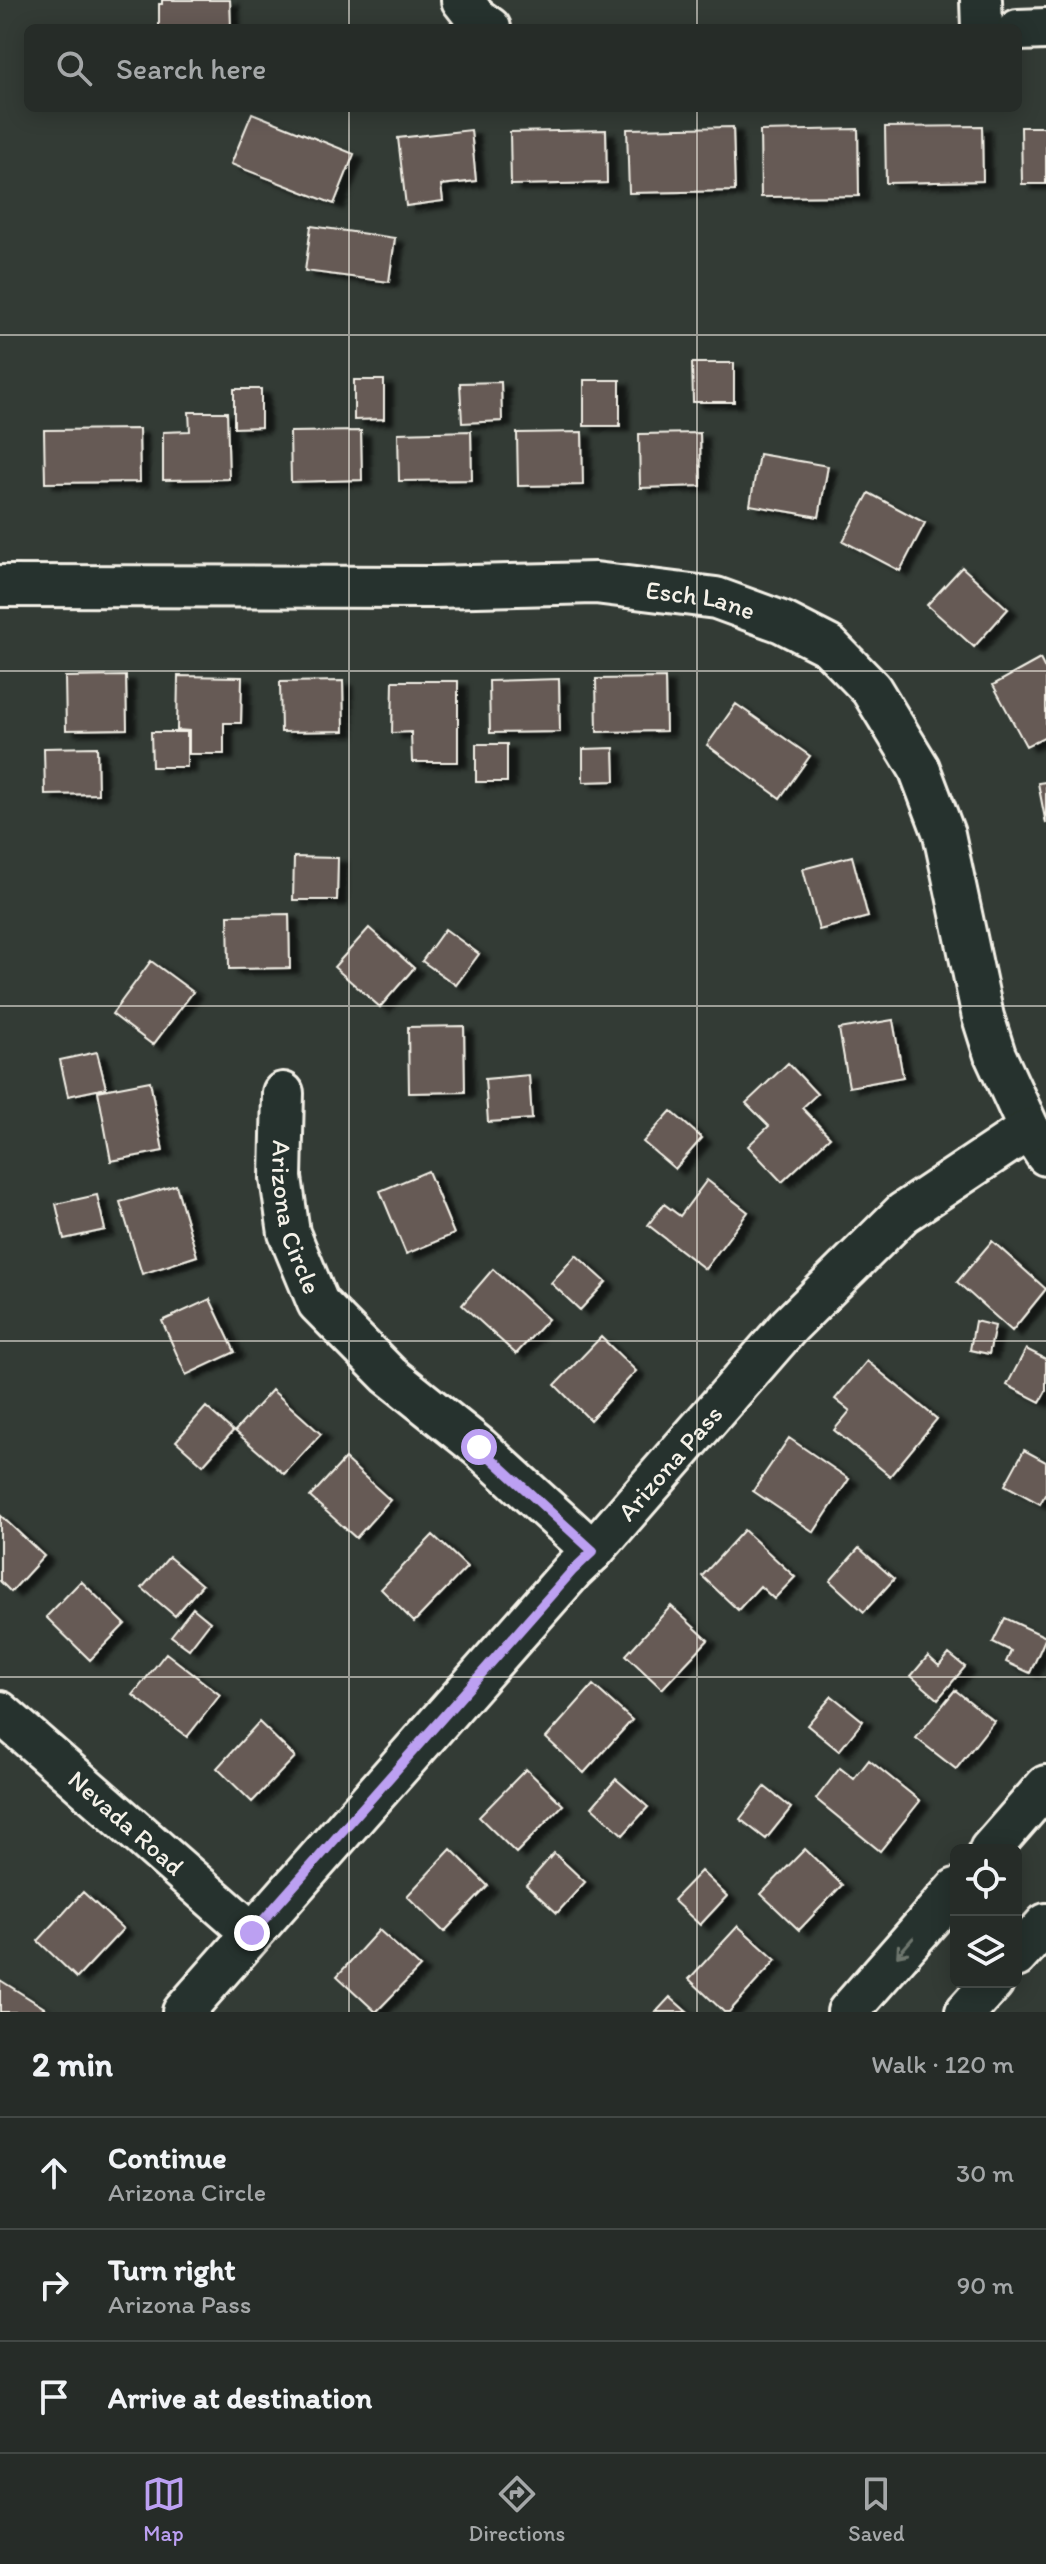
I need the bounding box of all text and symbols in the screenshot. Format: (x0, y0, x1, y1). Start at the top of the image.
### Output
search box (24, 24, 1022, 112)
icon: search (52, 46, 96, 90)
text: Search here (116, 50, 266, 87)
street label: Esch Lane (644, 573, 760, 627)
street label: Arizona Circle (265, 1140, 328, 1299)
street label: Arizona Pass (611, 1398, 729, 1527)
route start (461, 1429, 497, 1465)
street label: Nevada Road (62, 1763, 191, 1882)
map controls (950, 1844, 1022, 1988)
button: locate (950, 1844, 1022, 1916)
route end (234, 1915, 270, 1951)
button: layers (950, 1916, 1022, 1988)
one-way arrow (896, 1937, 914, 1957)
text: 2 min (32, 2044, 113, 2085)
text: Walk · 120 m (871, 2048, 1014, 2080)
text: Continue (108, 2139, 227, 2176)
icon: ahead (32, 2151, 76, 2195)
text: 30 m (956, 2157, 1014, 2189)
text: Arizona Circle (108, 2176, 266, 2208)
text: Turn right (108, 2251, 236, 2288)
icon: right (32, 2263, 76, 2307)
text: 90 m (957, 2269, 1014, 2301)
text: Arizona Pass (108, 2288, 251, 2320)
icon: arrive (32, 2375, 76, 2419)
text: Arrive at destination (108, 2379, 372, 2416)
tab: Map (142, 2472, 186, 2547)
tab: Directions (469, 2472, 565, 2547)
tab: Saved (848, 2472, 904, 2547)

